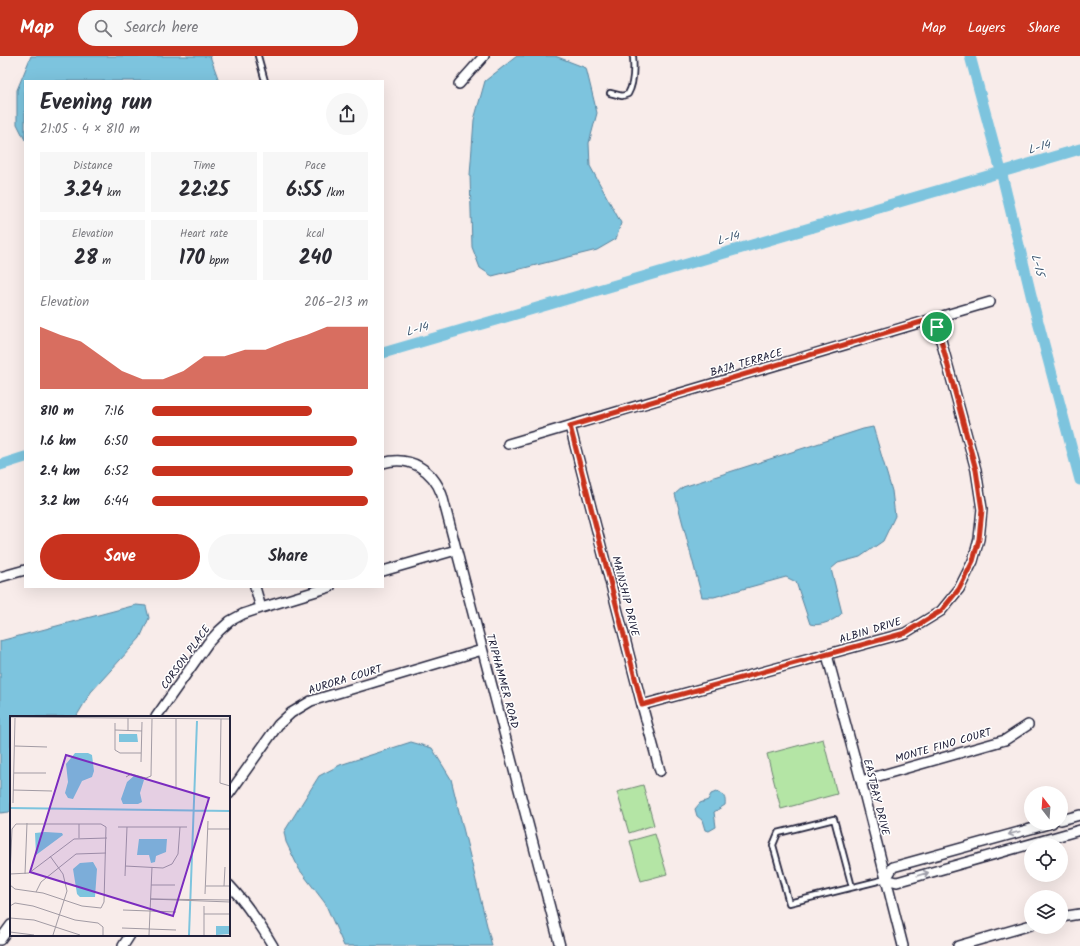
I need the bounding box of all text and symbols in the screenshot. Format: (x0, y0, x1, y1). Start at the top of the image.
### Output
search box (78, 10, 358, 46)
text: Map (20, 13, 54, 43)
text: Search here (124, 16, 198, 40)
icon: search (92, 17, 114, 39)
text: Map (922, 17, 946, 39)
text: Layers (968, 17, 1006, 39)
text: Share (1028, 17, 1060, 39)
text: Evening run (40, 86, 152, 121)
button: share (326, 93, 368, 135)
text: 21:05 · 4 × 810 m (40, 119, 140, 140)
water label: L-14 (1026, 135, 1054, 160)
text: Distance (73, 157, 112, 175)
text: Time (193, 157, 215, 175)
text: Pace (305, 157, 326, 175)
text: 3.24 (64, 175, 103, 207)
text: 22:25 (179, 175, 229, 207)
text: 6:55 (286, 175, 322, 207)
text: km (103, 184, 121, 202)
text: /km (322, 184, 344, 202)
text: Elevation (72, 225, 113, 243)
text: Heart rate (180, 225, 228, 243)
text: kcal (306, 225, 324, 243)
water label: L-14 (715, 226, 743, 251)
text: 28 (74, 243, 98, 275)
text: 170 (179, 243, 205, 275)
text: 240 (299, 243, 332, 275)
text: m (98, 252, 111, 270)
text: bpm (205, 252, 229, 270)
water label: L-15 (1025, 252, 1050, 282)
text: Elevation (40, 292, 89, 313)
text: 206–213 m (304, 292, 368, 313)
pin (920, 310, 954, 344)
icon: arrive (926, 316, 948, 338)
water label: L-14 (404, 317, 432, 342)
street label: BAJA TERRACE (708, 344, 785, 382)
text: 810 m (40, 401, 74, 422)
text: 7:16 (104, 401, 125, 422)
text: 1.6 km (40, 431, 76, 452)
text: 6:50 (104, 431, 128, 452)
text: 2.4 km (40, 461, 80, 482)
text: 6:52 (104, 461, 129, 482)
text: 3.2 km (40, 491, 80, 512)
text: 6:44 (104, 491, 129, 512)
button: Save (40, 534, 200, 580)
button: Share (208, 534, 368, 580)
street label: MAINSHIP DRIVE (606, 554, 644, 639)
street label: ALBIN DRIVE (837, 613, 904, 649)
street label: CORSON PLACE (156, 621, 216, 694)
street label: TRIPHAMMER ROAD (481, 632, 523, 731)
street label: AURORA COURT (306, 660, 385, 700)
inset map (10, 716, 230, 936)
street label: MONTE FINO COURT (893, 723, 995, 768)
street label: EASTBAY DRIVE (858, 757, 894, 838)
north arrow (1024, 786, 1068, 830)
map controls (1024, 786, 1068, 934)
one-way arrow (1008, 830, 1021, 838)
button: locate (1024, 838, 1068, 882)
one-way arrow (916, 870, 929, 877)
button: layers (1024, 890, 1068, 934)

